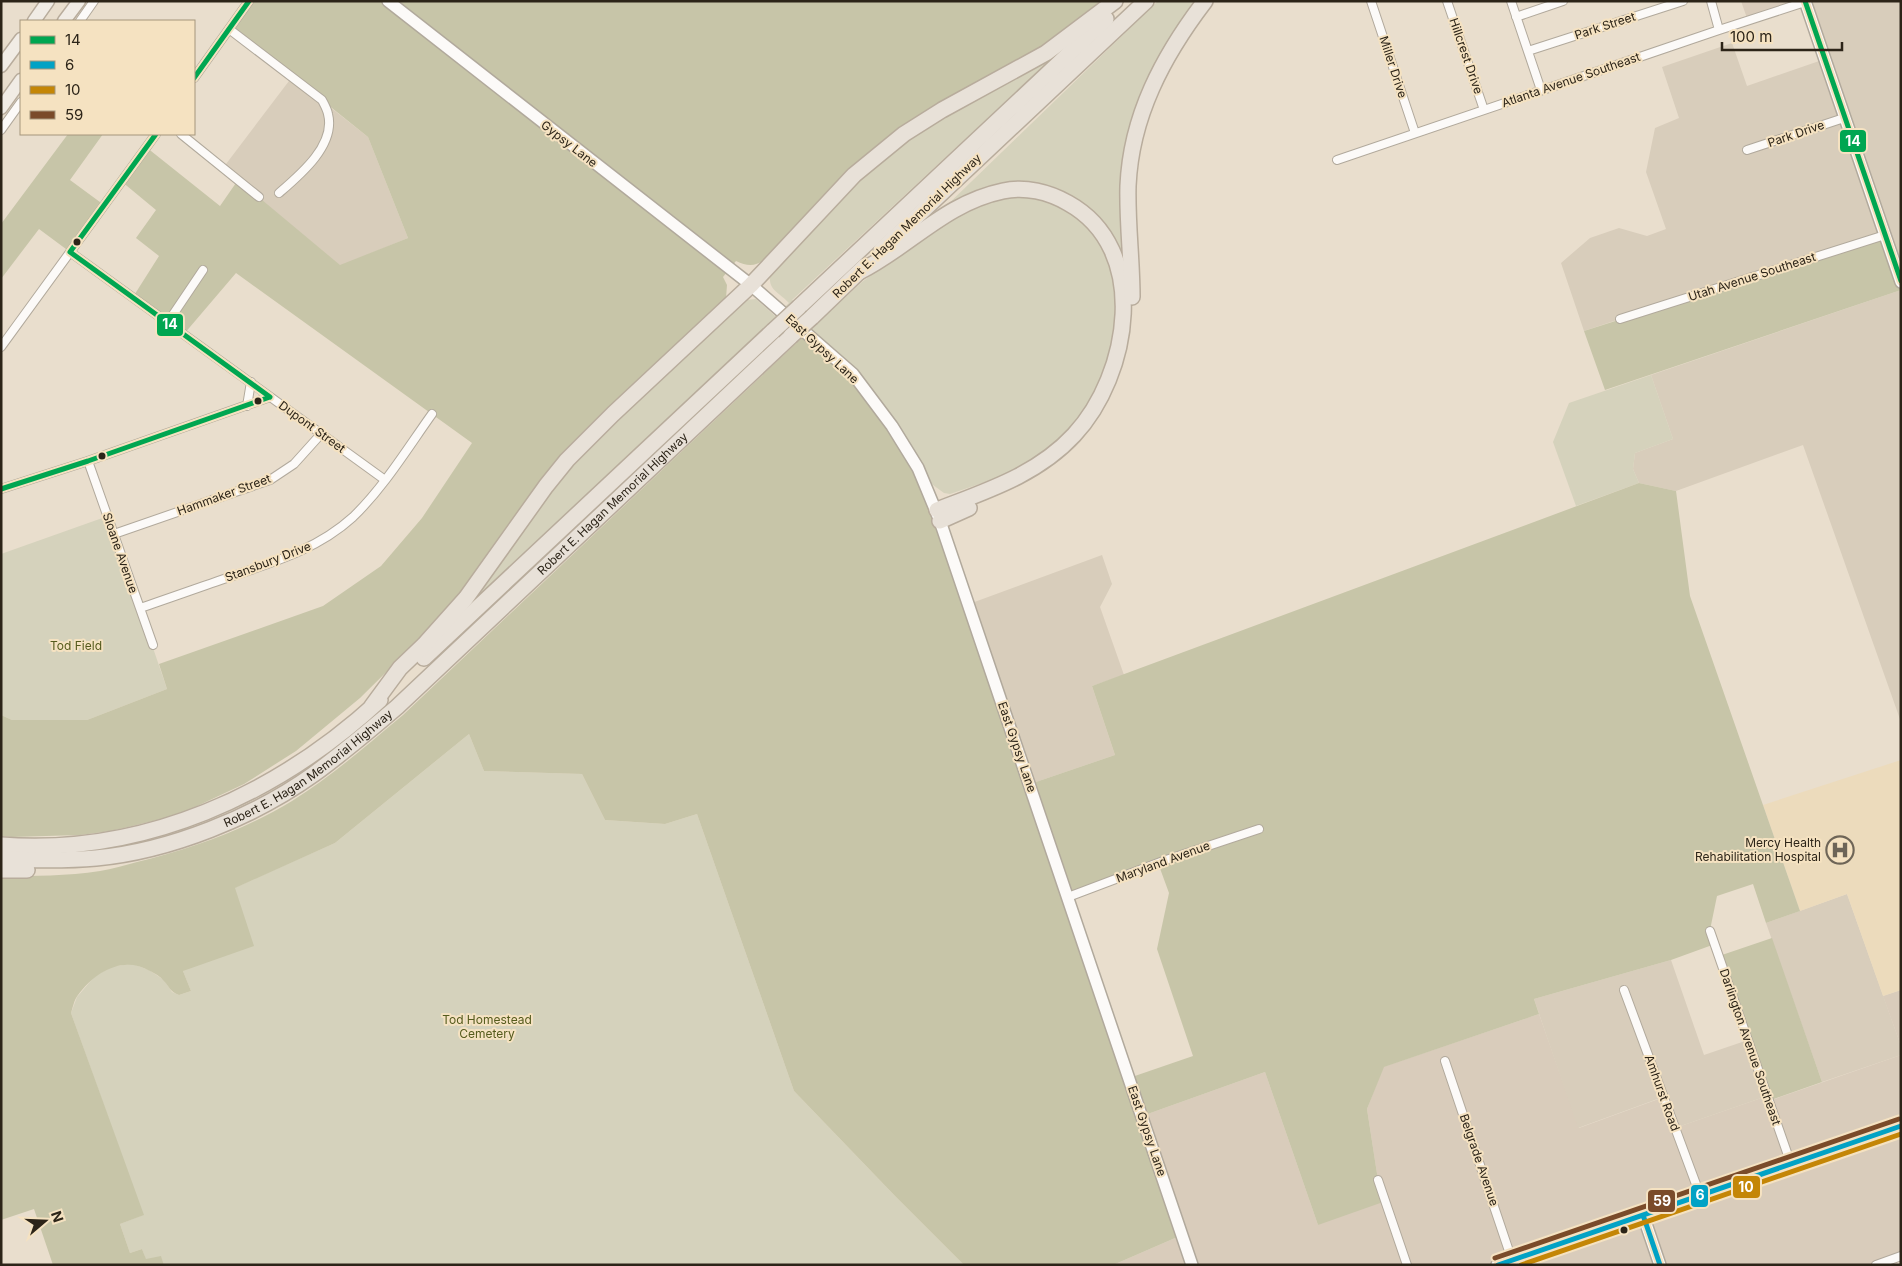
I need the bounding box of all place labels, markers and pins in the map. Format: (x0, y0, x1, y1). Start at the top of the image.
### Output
unlabelled marker (72, 237, 82, 247)
unlabelled marker (253, 396, 263, 406)
unlabelled marker (97, 451, 107, 461)
place label: Mercy Health Rehabilitation Hospital (1695, 835, 1821, 864)
hospital icon: Mercy Health Rehabilitation Hospital (1825, 835, 1855, 865)
unlabelled marker (1619, 1225, 1629, 1235)

